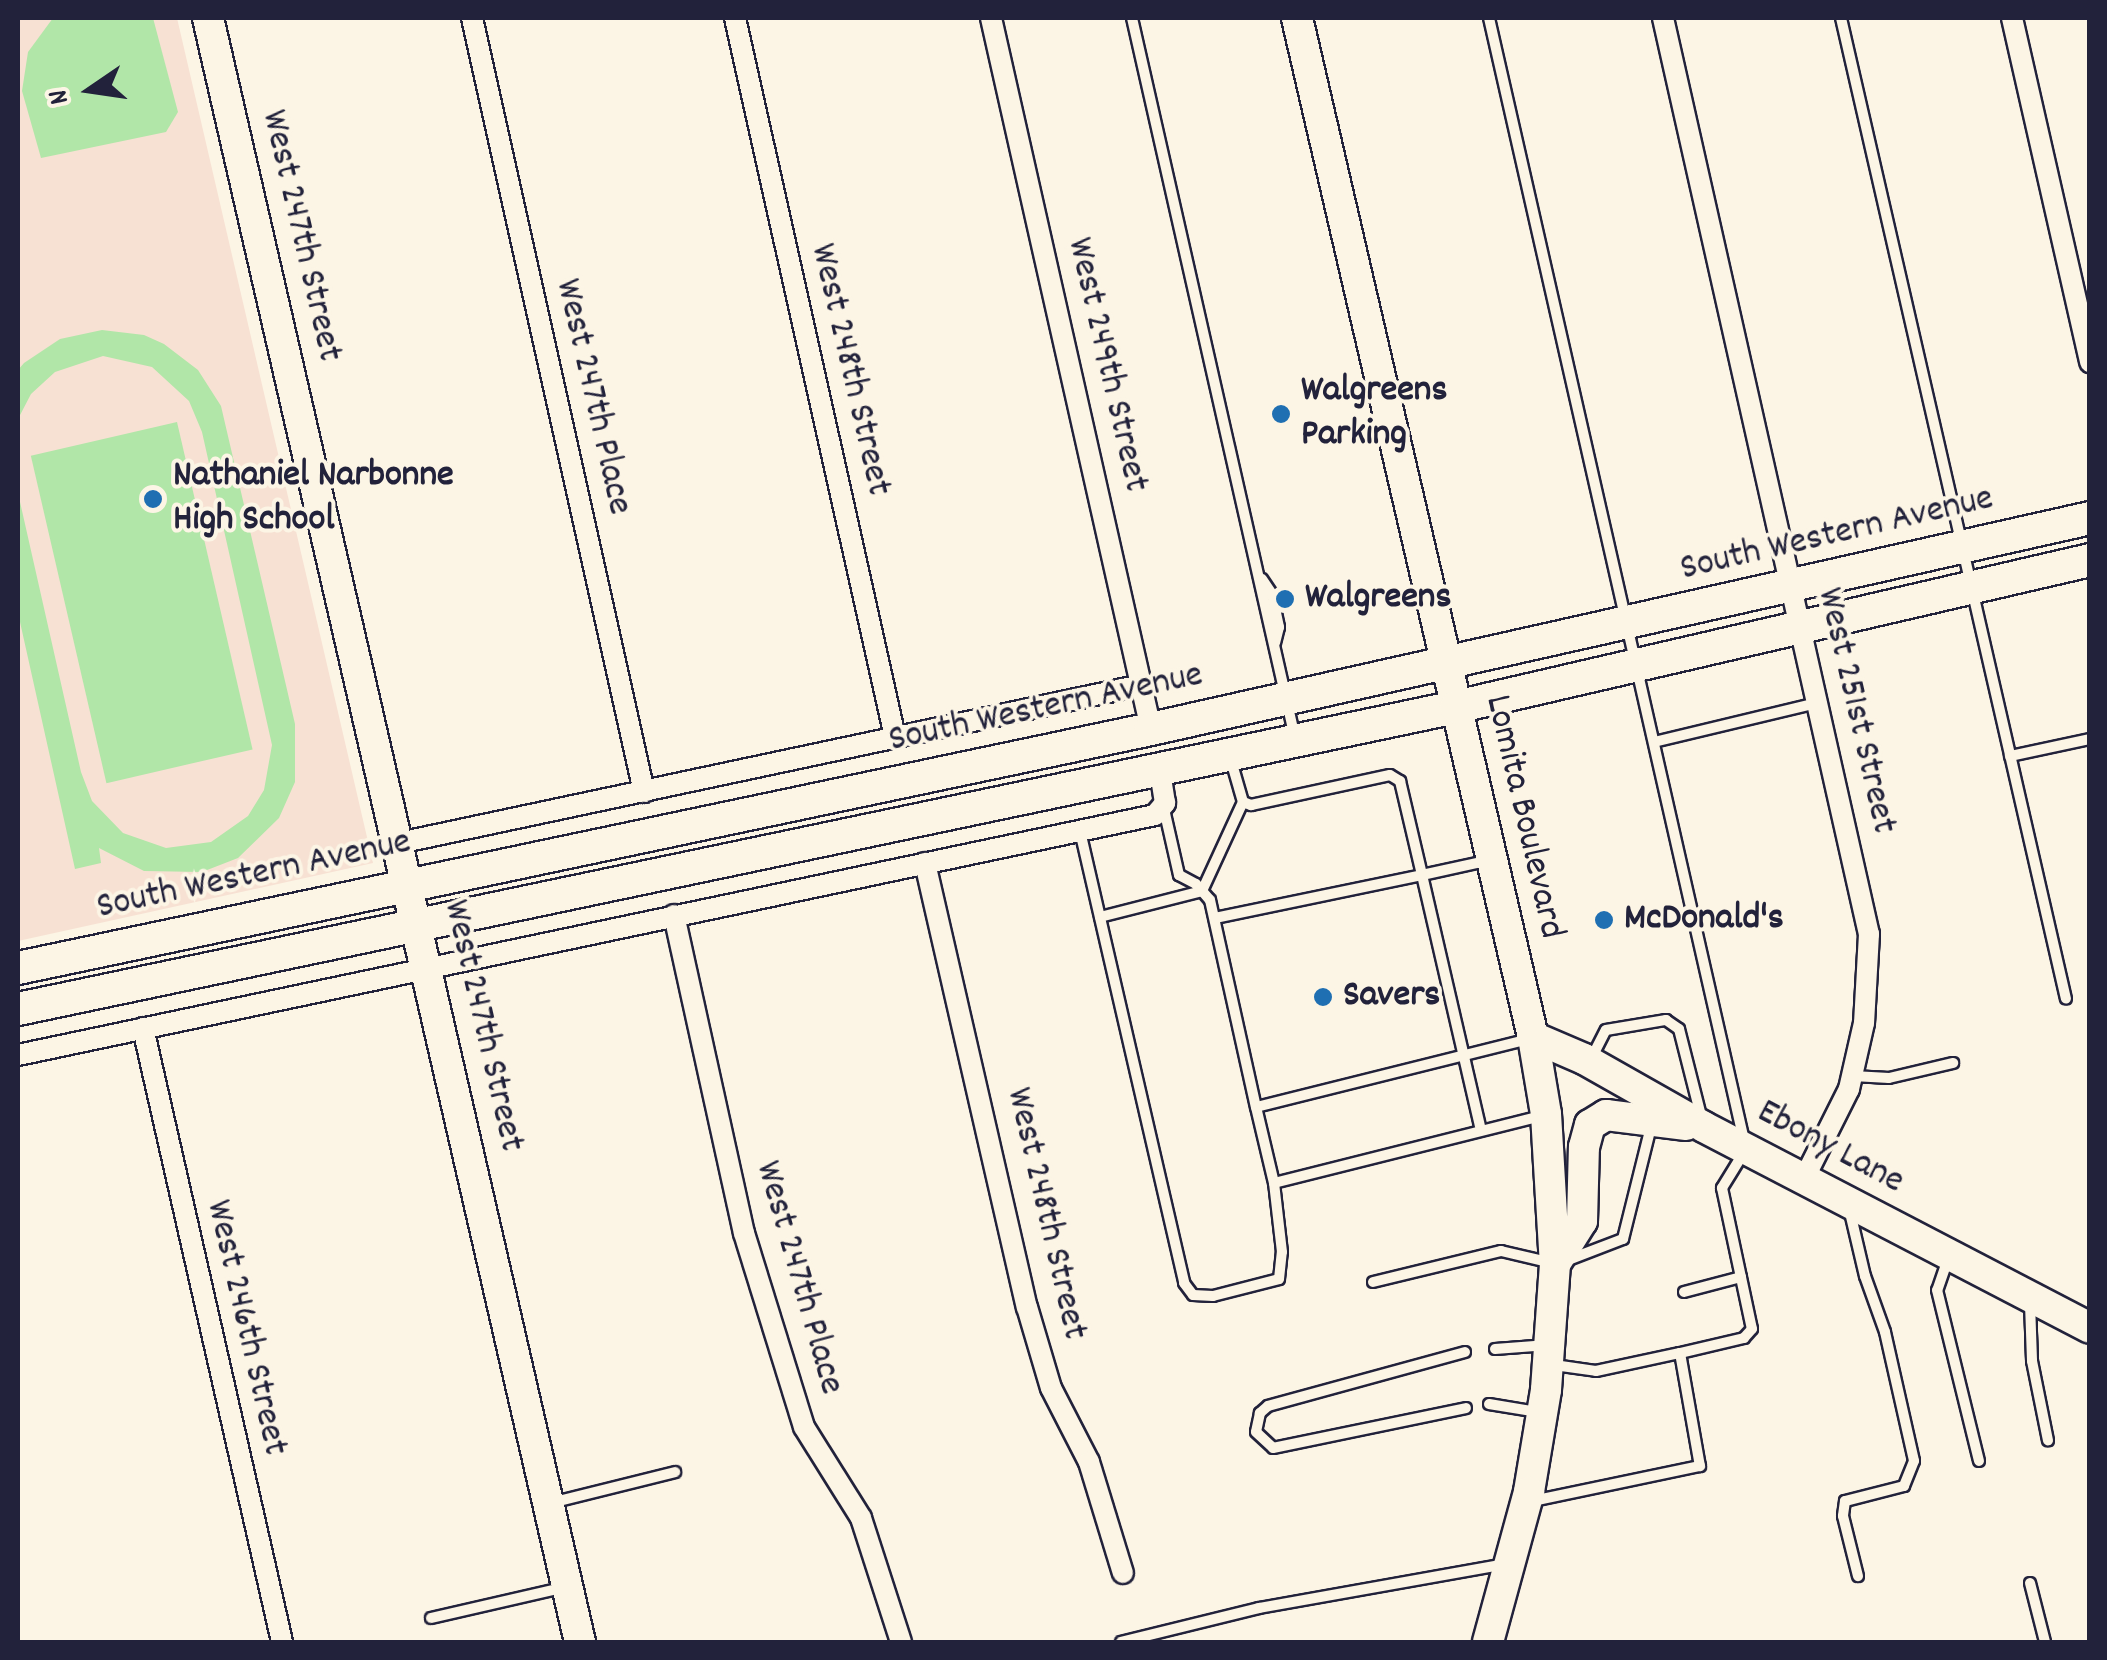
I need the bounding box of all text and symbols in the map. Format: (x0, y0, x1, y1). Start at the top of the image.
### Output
north arrow (40, 40, 140, 140)
text: N (40, 86, 82, 108)
street label: West 247th Street (249, 106, 351, 366)
street label: West 249th Street (1055, 233, 1157, 497)
street label: West 248th Street (798, 240, 900, 500)
street label: West 247th Place (543, 275, 641, 519)
place label: Walgreens Parking (1301, 369, 1447, 458)
marker: Walgreens Parking (1270, 403, 1292, 425)
place label: Nathaniel Narbonne High School (173, 454, 454, 544)
street label: South Western Avenue (1676, 477, 1998, 593)
marker: Nathaniel Narbonne High School (142, 488, 164, 510)
place label: Walgreens (1305, 576, 1451, 622)
street label: West 251st Street (1805, 584, 1905, 838)
marker: Walgreens (1274, 588, 1296, 610)
street label: South Western Avenue (885, 653, 1207, 765)
street label: Lomita Boulevard (1473, 691, 1573, 943)
street label: South Western Avenue (93, 820, 415, 932)
street label: West 247th Street (431, 896, 533, 1156)
place label: McDonald's (1624, 897, 1784, 943)
marker: McDonald's (1593, 909, 1615, 931)
place label: Savers (1343, 974, 1440, 1020)
marker: Savers (1312, 986, 1334, 1008)
street label: West 248th Street (994, 1084, 1096, 1344)
street label: Ebony Lane (1749, 1090, 1911, 1206)
street label: West 247th Place (743, 1156, 853, 1400)
street label: West 246th Street (193, 1196, 297, 1460)

